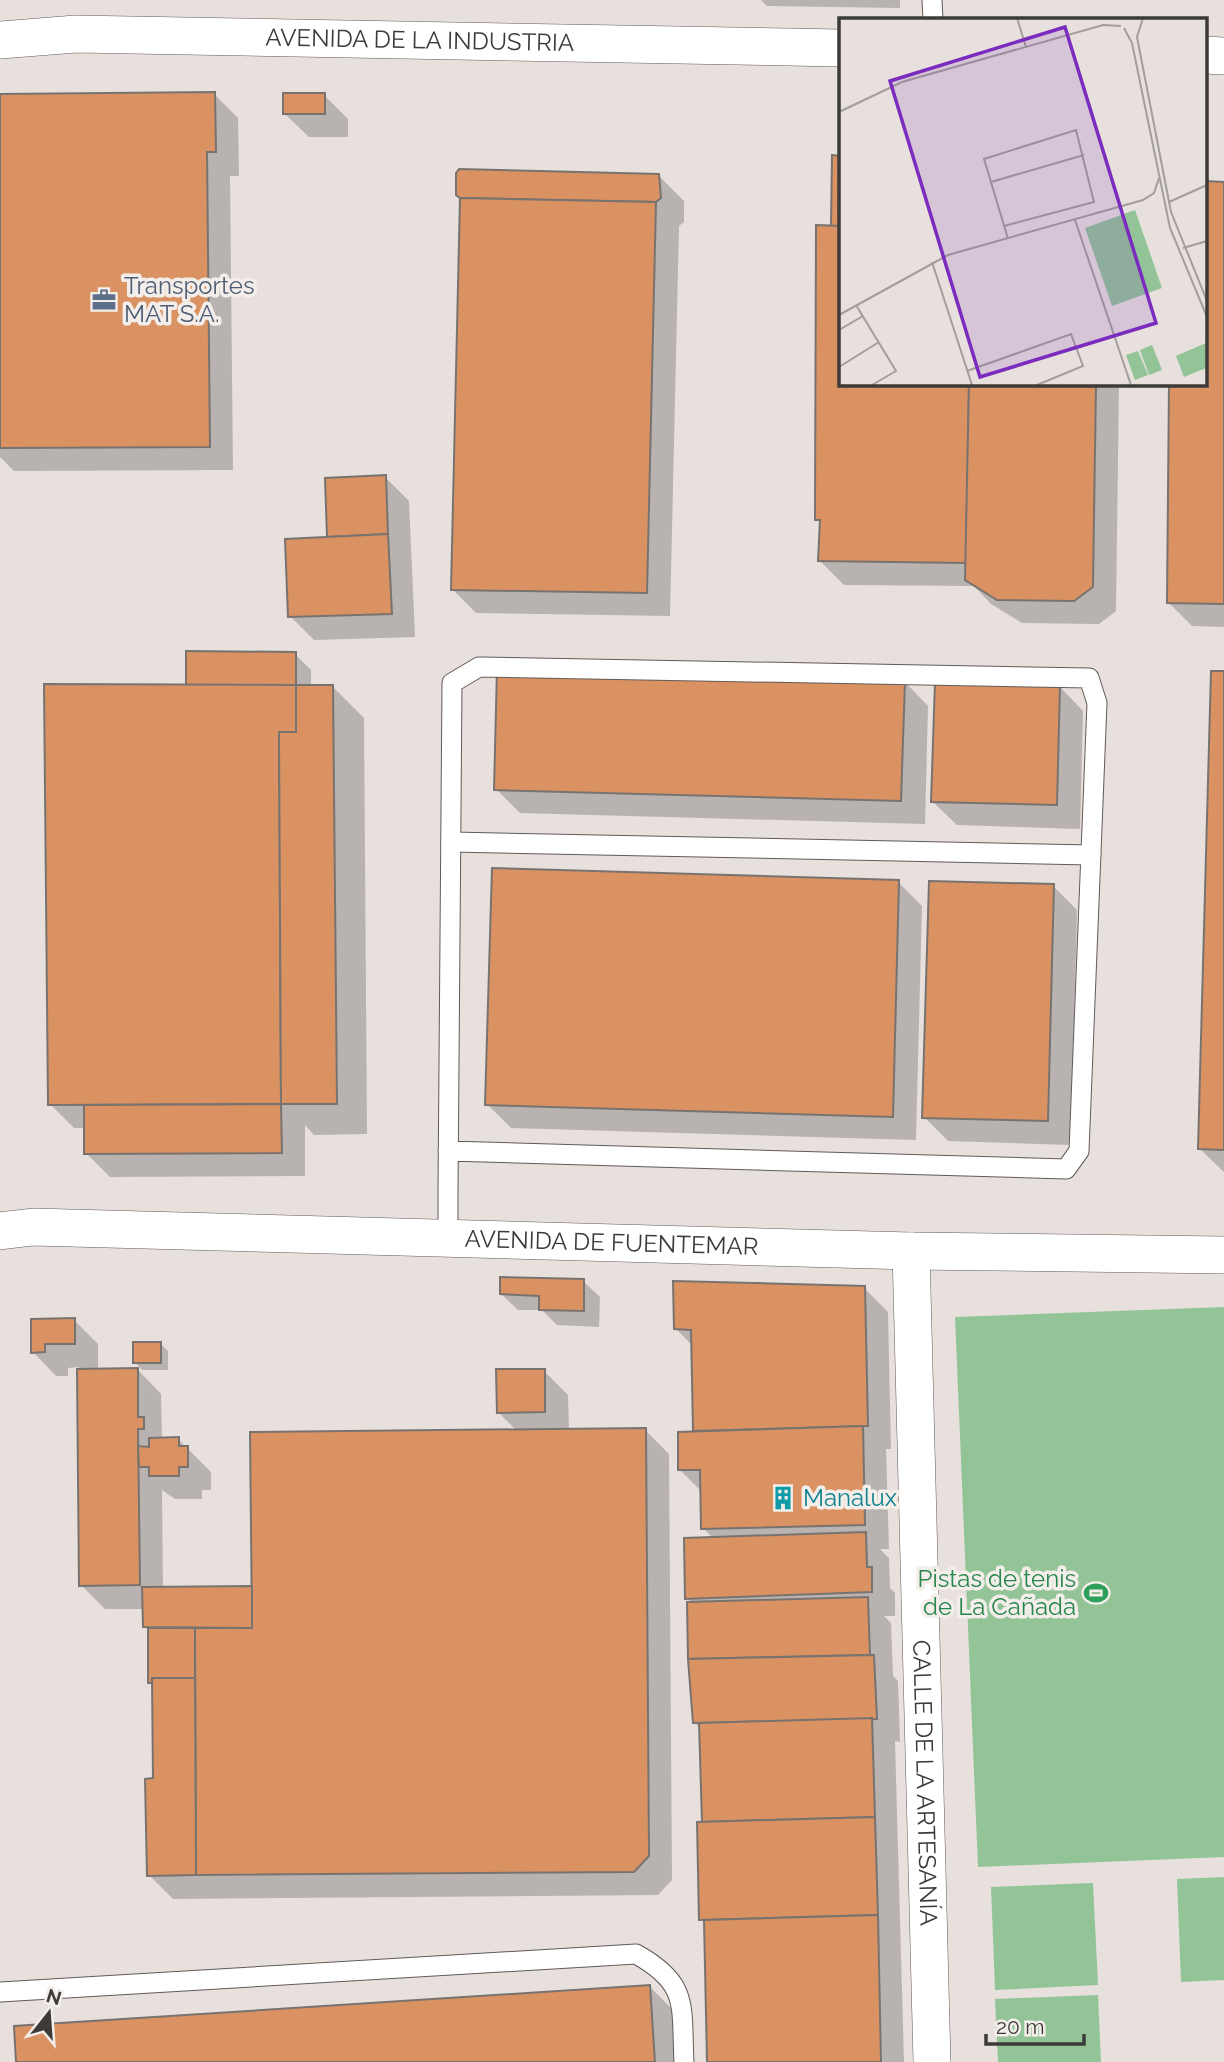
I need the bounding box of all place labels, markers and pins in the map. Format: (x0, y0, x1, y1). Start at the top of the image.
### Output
place label: Transportes MAT S.A. (124, 271, 255, 328)
office icon: Transportes MAT S.A. (90, 286, 118, 314)
place label: Manalux (803, 1483, 897, 1512)
building icon: Manalux (769, 1484, 797, 1512)
place label: Pistas de tenis de La Cañada (918, 1564, 1076, 1621)
sports icon: Pistas de tenis de La Cañada (1082, 1579, 1110, 1607)

